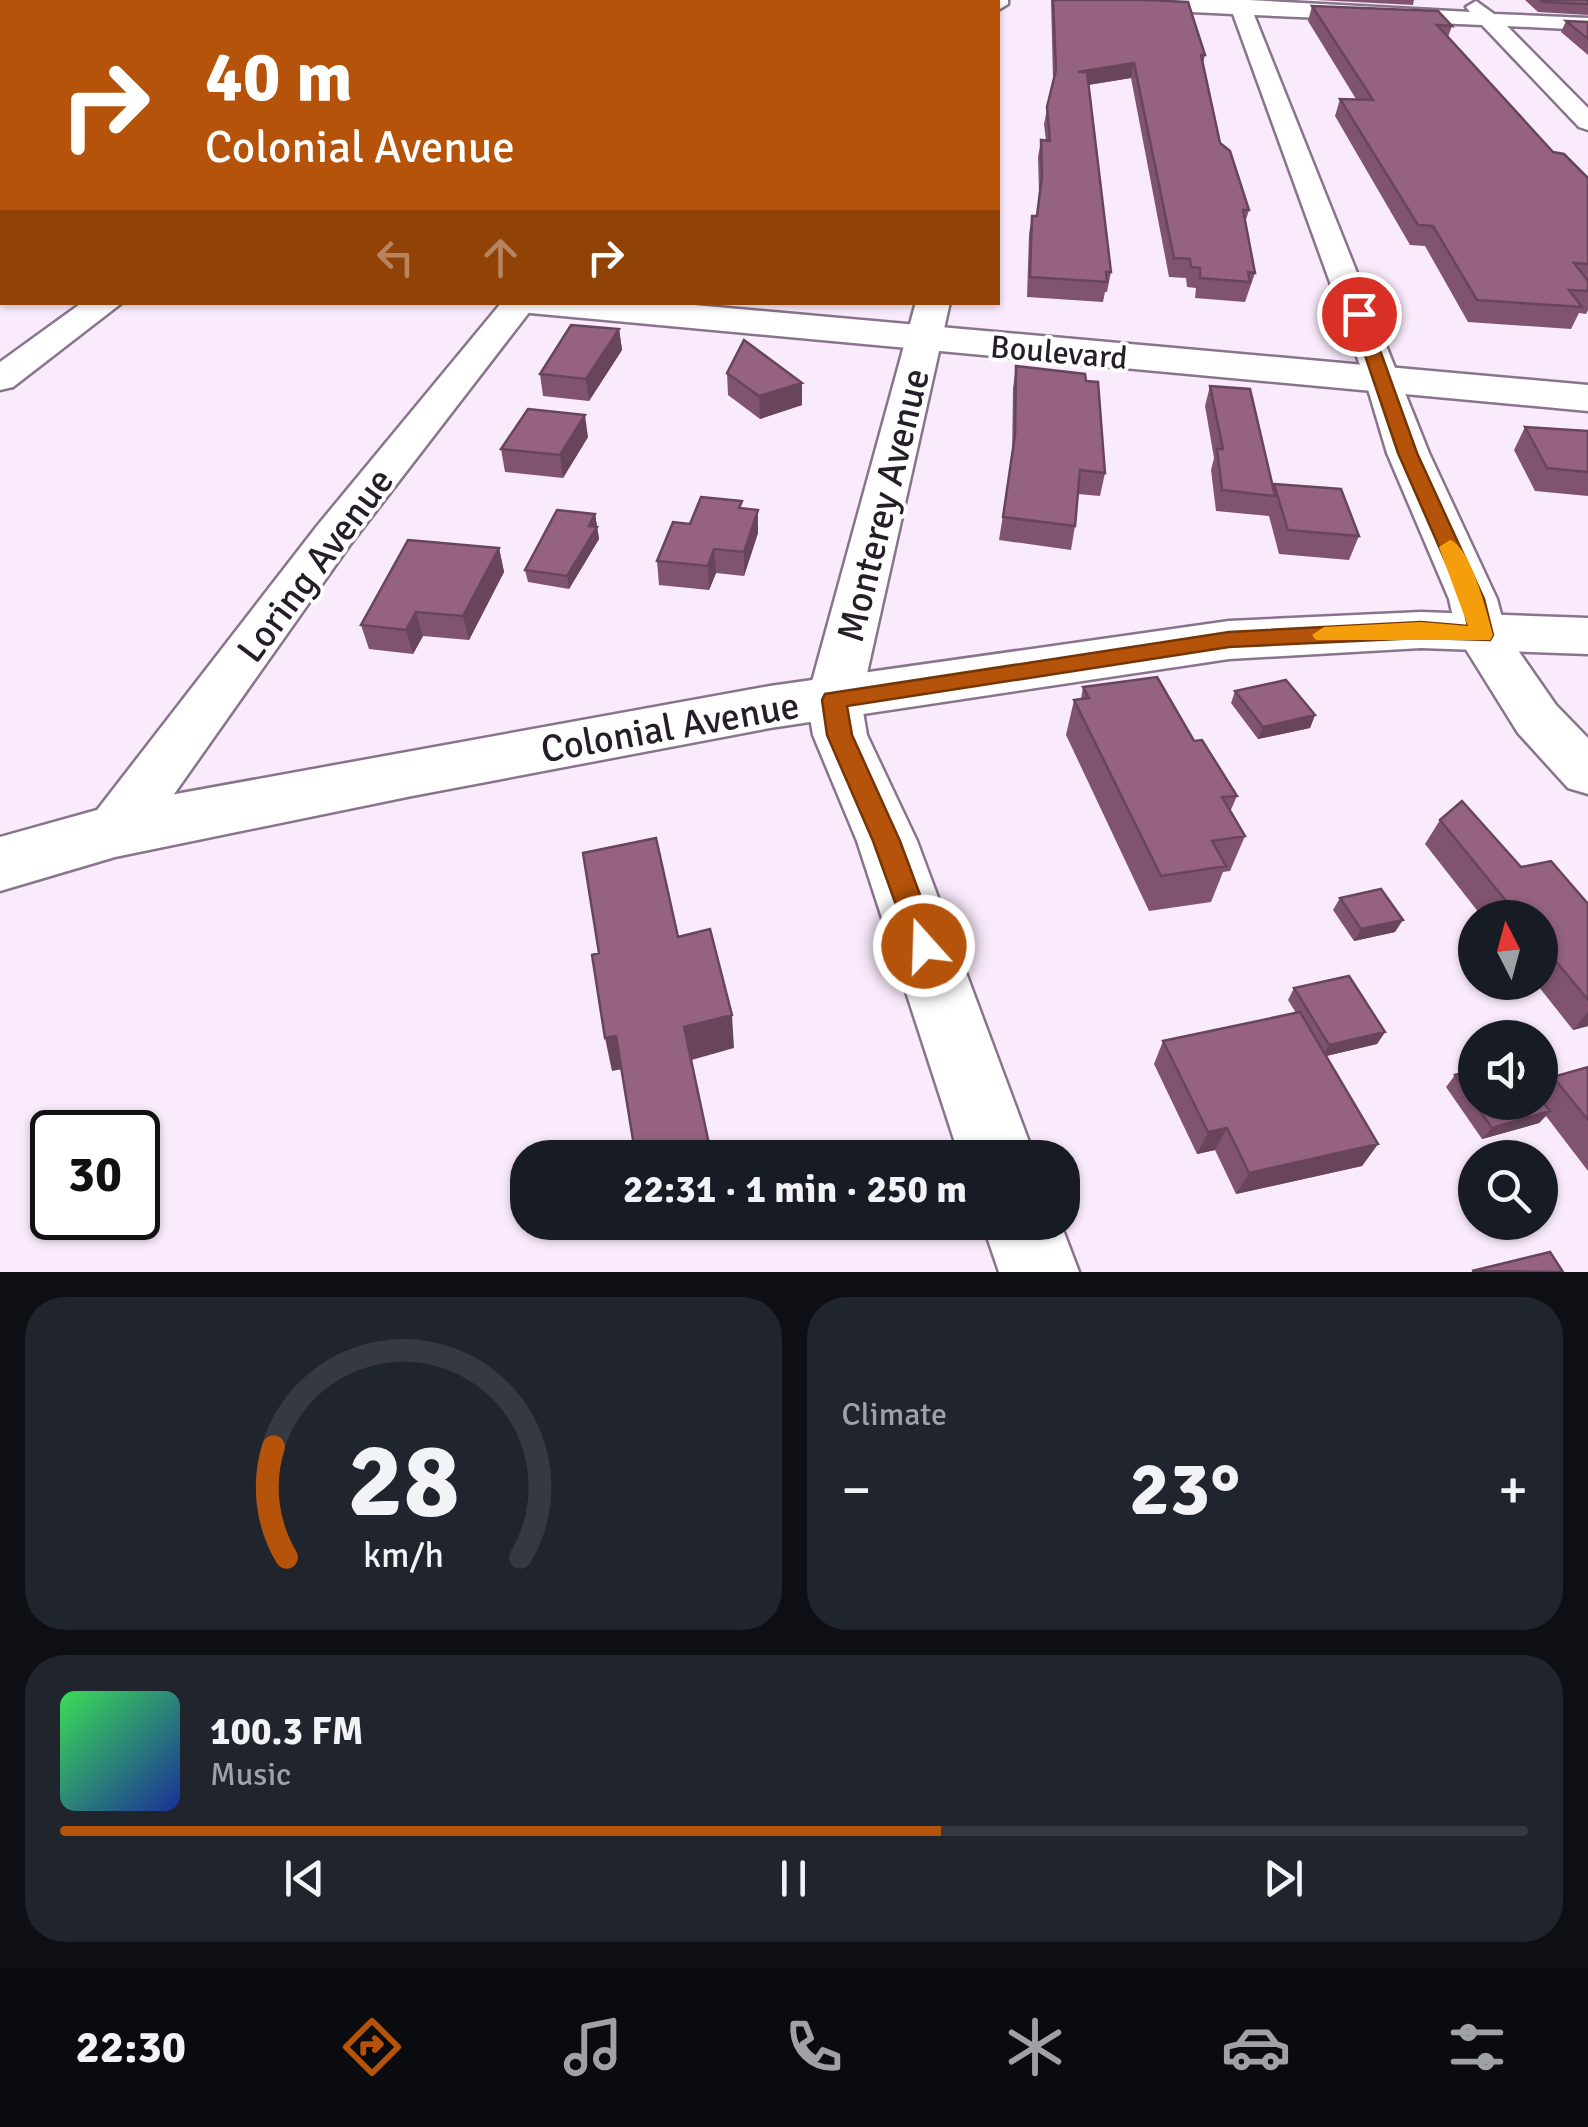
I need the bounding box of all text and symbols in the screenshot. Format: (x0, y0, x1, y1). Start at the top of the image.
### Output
text: 40 m (205, 34, 353, 120)
icon: right (40, 40, 170, 170)
text: Colonial Avenue (205, 120, 515, 175)
icon: left (368, 230, 423, 285)
icon: ahead (473, 230, 528, 285)
icon: right (578, 230, 633, 285)
pin (1317, 272, 1402, 357)
icon: arrive (1332, 287, 1387, 342)
street label: Boulevard (989, 327, 1129, 378)
street label: Monterey Avenue (827, 364, 940, 647)
street label: Loring Avenue (227, 459, 404, 672)
street label: Colonial Avenue (537, 682, 803, 773)
position arrow (872, 894, 976, 998)
north arrow (1458, 900, 1558, 1000)
map controls (1458, 900, 1558, 1240)
button: sound (1458, 1020, 1558, 1120)
speed limit sign: 30 (30, 1110, 160, 1240)
button: search (1458, 1140, 1558, 1240)
text: 22:31 · 1 min · 250 m (623, 1166, 967, 1213)
text: Climate (842, 1395, 947, 1434)
text: 28 (347, 1417, 459, 1545)
text: 23° (1129, 1443, 1240, 1536)
text: − (842, 1456, 871, 1524)
text: + (1498, 1456, 1528, 1524)
text: km/h (363, 1533, 444, 1577)
text: 100.3 FM (210, 1708, 363, 1755)
text: Music (210, 1755, 291, 1794)
icon: previous (277, 1851, 332, 1906)
icon: pause (766, 1851, 821, 1906)
icon: next (1256, 1851, 1311, 1906)
icon: directions (337, 2012, 407, 2082)
icon: music (558, 2012, 628, 2082)
icon: phone (779, 2012, 849, 2082)
icon: climate (1000, 2012, 1070, 2082)
icon: car (1221, 2012, 1291, 2082)
icon: filters (1442, 2012, 1512, 2082)
text: 22:30 (76, 2020, 186, 2075)

